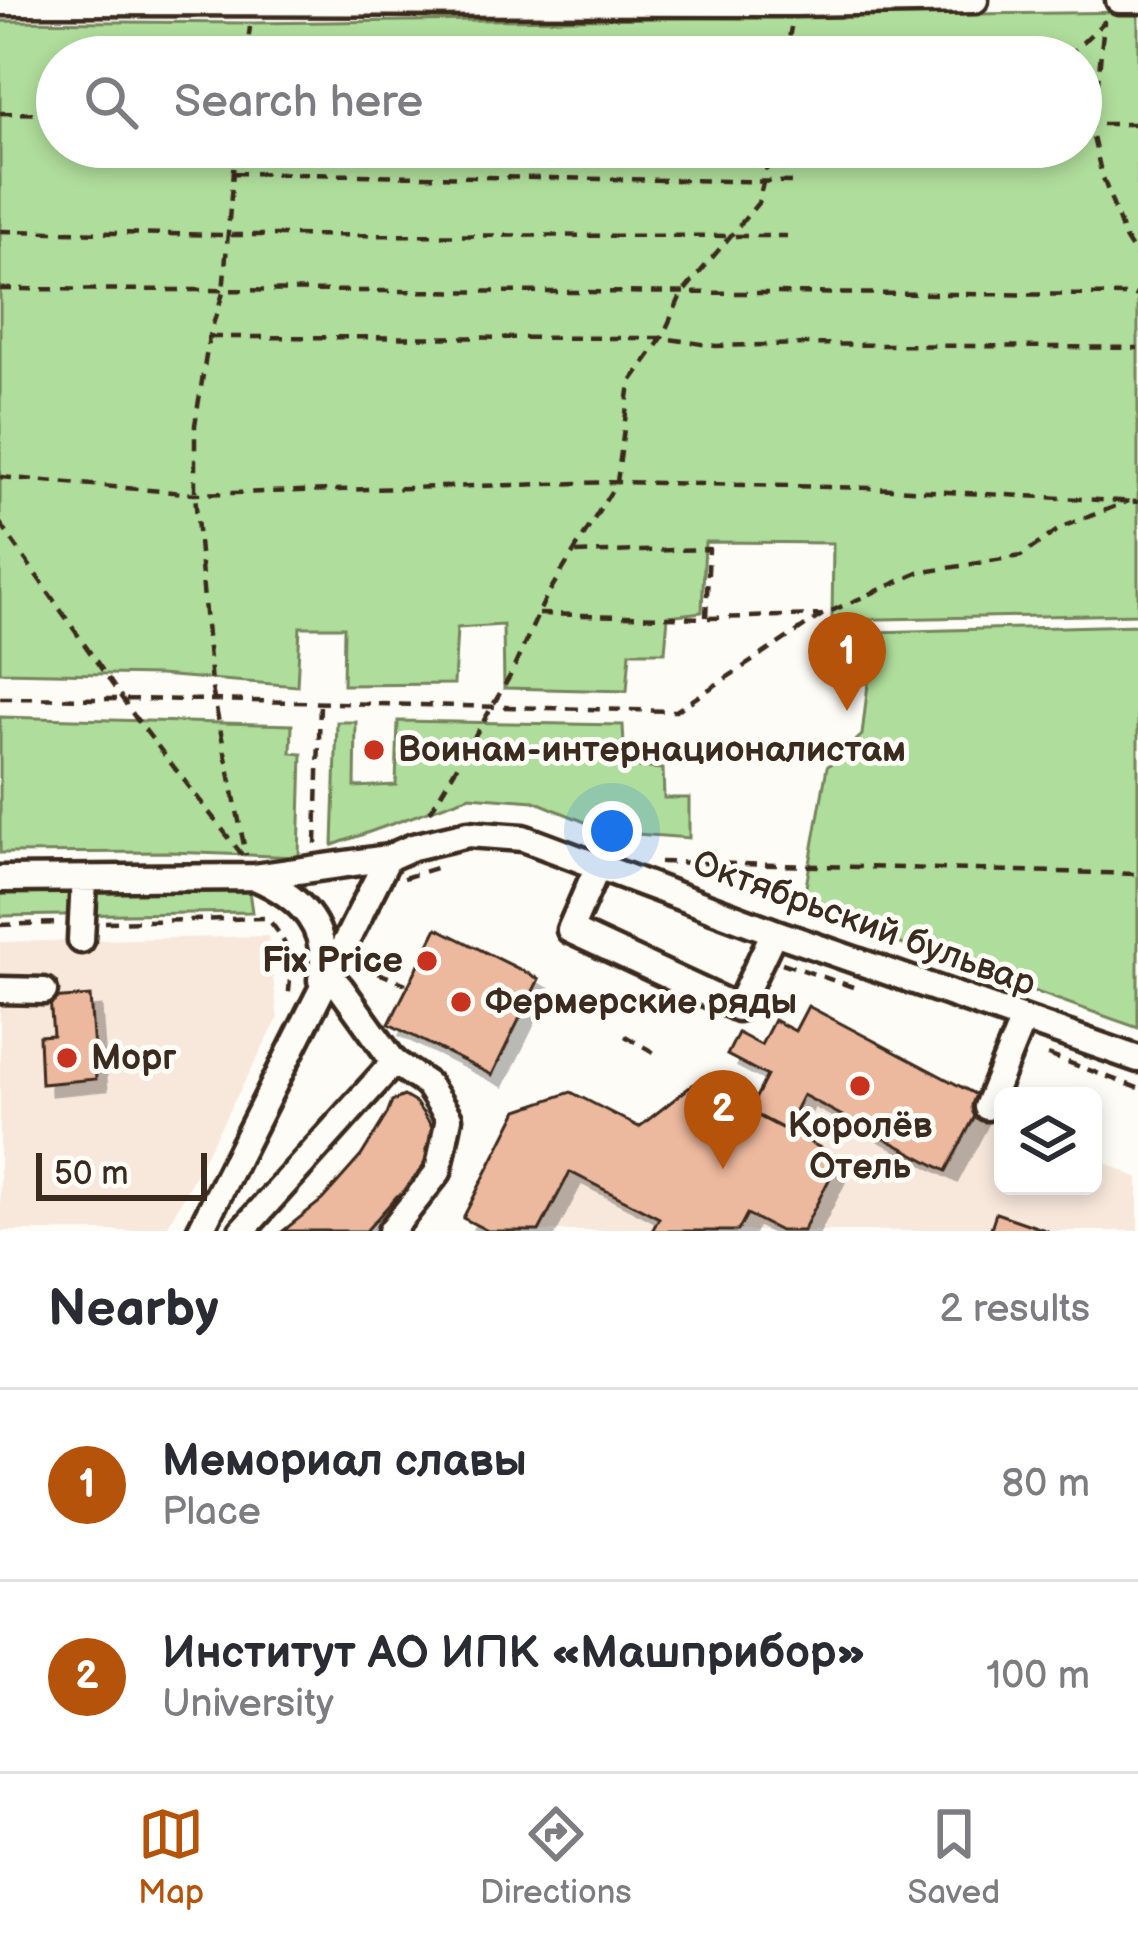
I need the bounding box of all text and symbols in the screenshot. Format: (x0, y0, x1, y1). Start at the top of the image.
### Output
search box (36, 36, 1102, 168)
icon: search (78, 69, 144, 135)
text: Search here (174, 75, 423, 130)
pin: 1 (808, 612, 886, 711)
place label: Воинам-интернационалистам (398, 729, 906, 772)
marker: Воинам-интернационалистам (361, 737, 387, 763)
your location (582, 801, 642, 861)
street label: Октябрьский бульвар (687, 842, 1041, 1006)
place label: Fix Price (262, 940, 403, 983)
marker: Fix Price (414, 948, 440, 974)
place label: Фермерские ряды (485, 981, 797, 1024)
marker: Фермерские ряды (448, 989, 474, 1015)
place label: Морг (91, 1037, 177, 1080)
marker: Морг (54, 1045, 80, 1071)
pin: 2 (684, 1070, 762, 1169)
marker: Королёв Отель (847, 1073, 873, 1099)
map controls (994, 1087, 1102, 1195)
button: layers (994, 1087, 1102, 1195)
place label: Королёв Отель (788, 1105, 933, 1189)
scale bar (36, 1147, 207, 1200)
text: 50 m (54, 1154, 129, 1194)
text: Nearby (48, 1279, 219, 1340)
text: 2 results (939, 1286, 1090, 1333)
text: Мемориал славы (162, 1434, 527, 1489)
text: 1 (79, 1461, 95, 1508)
text: 80 m (1002, 1461, 1090, 1508)
text: Place (162, 1489, 261, 1536)
text: Институт АО ИПК «Машприбор» (162, 1626, 866, 1681)
text: 2 (75, 1653, 99, 1700)
text: 100 m (986, 1653, 1090, 1700)
text: University (162, 1681, 334, 1728)
tab: Map (138, 1801, 204, 1913)
tab: Directions (480, 1801, 632, 1913)
tab: Saved (907, 1801, 1000, 1913)

